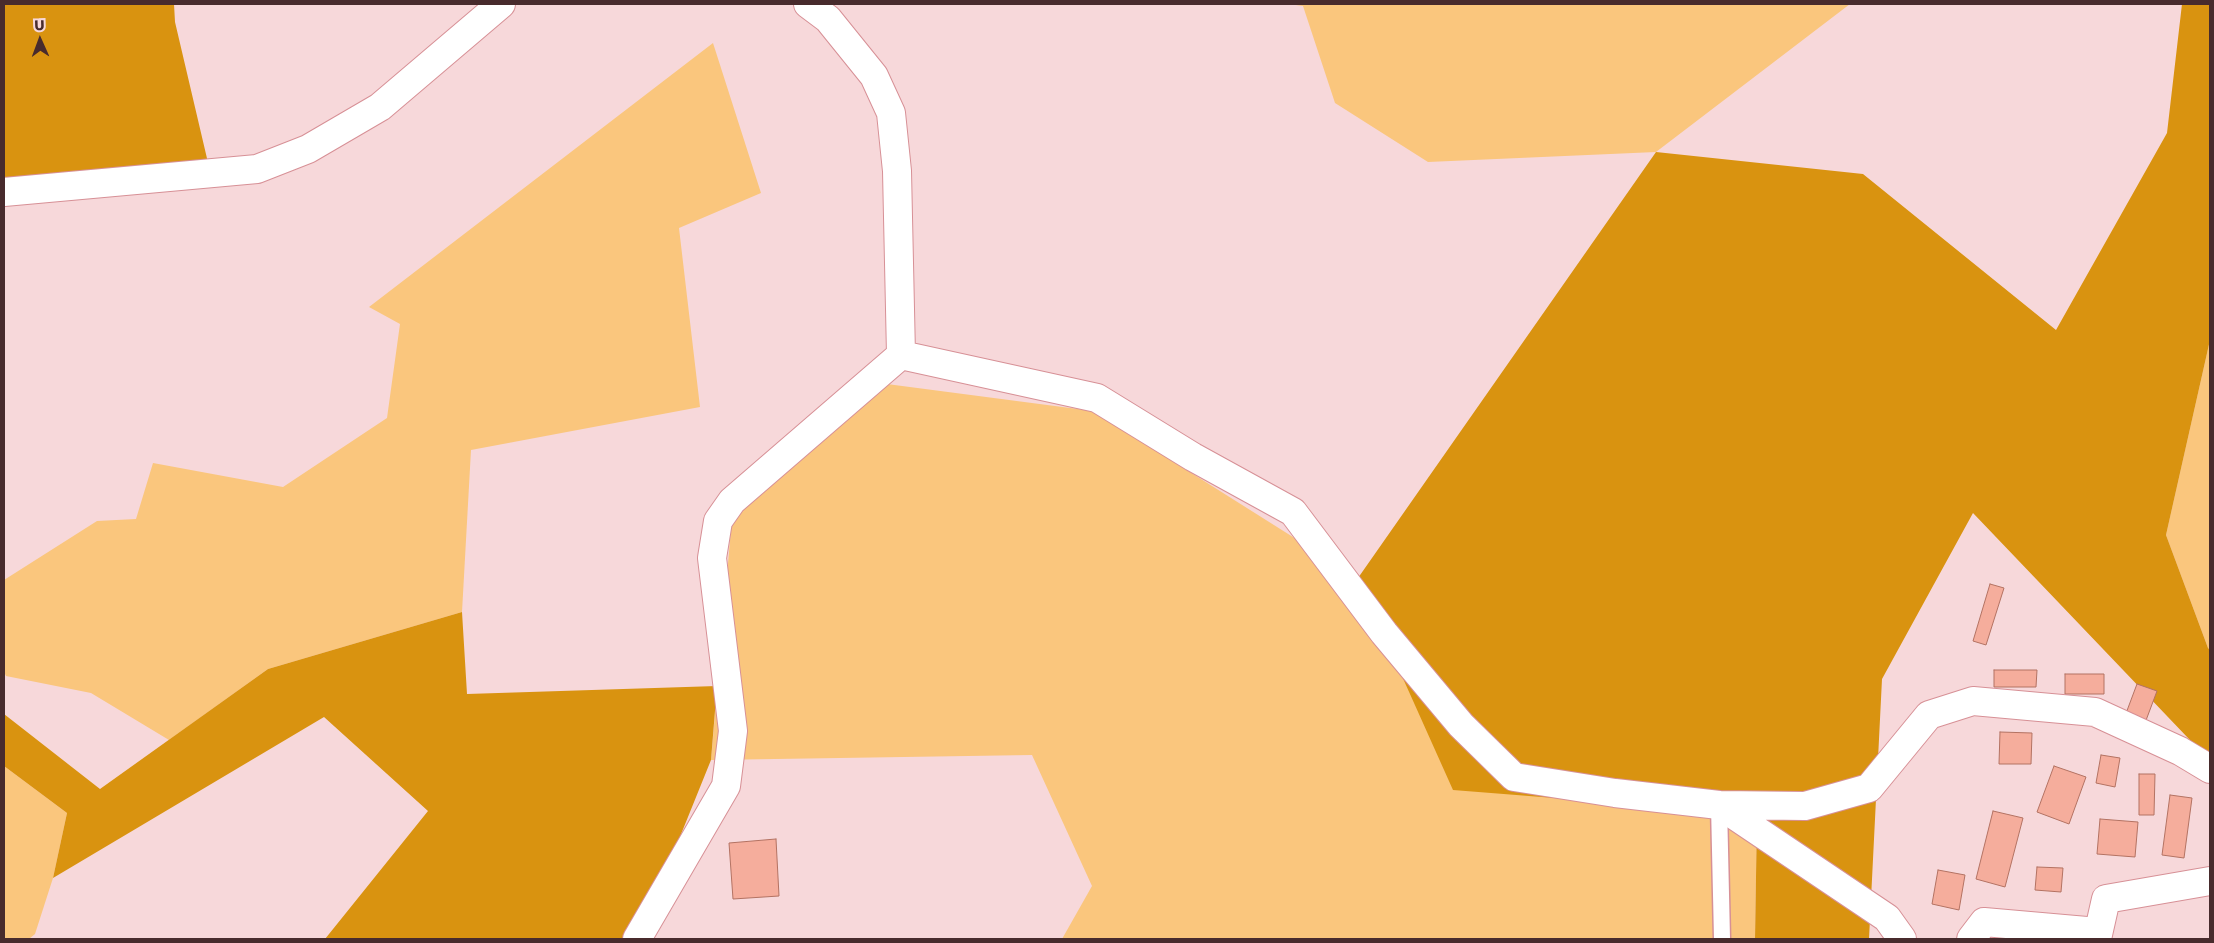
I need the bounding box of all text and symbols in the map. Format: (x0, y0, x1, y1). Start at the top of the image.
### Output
north arrow (15, 15, 65, 65)
text: U (34, 16, 45, 33)

